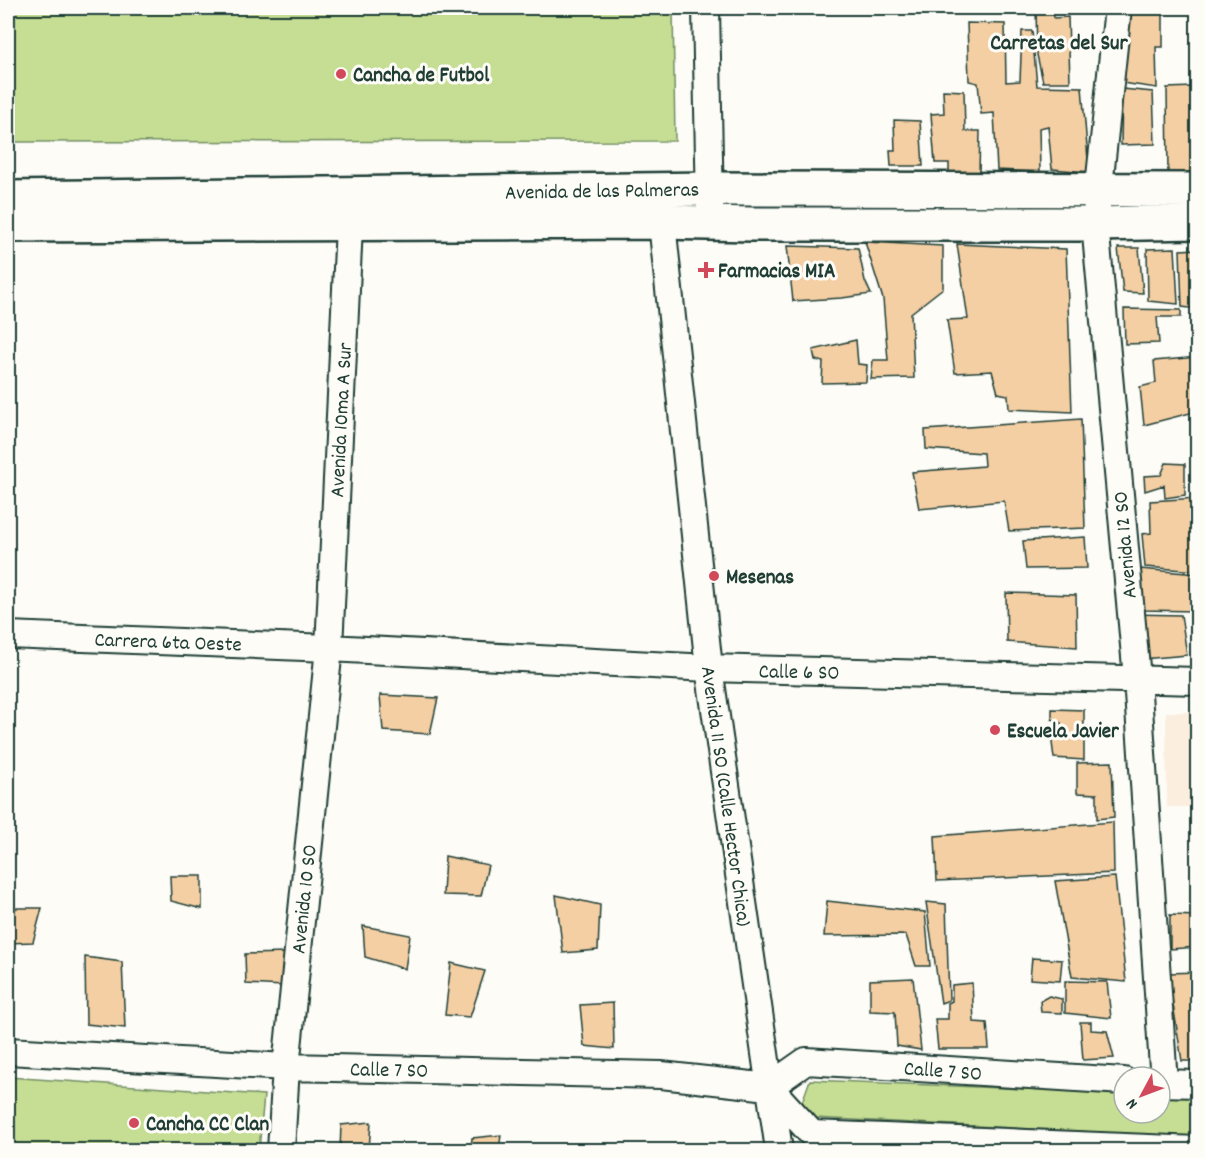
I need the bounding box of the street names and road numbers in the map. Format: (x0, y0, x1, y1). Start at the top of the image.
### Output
street label: Avenida de las Palmeras (505, 176, 700, 210)
street label: Avenida 10ma A Sur (324, 342, 362, 498)
street label: Avenida 12 SO (1107, 490, 1147, 600)
street label: Carrera 6ta Oeste (94, 626, 242, 662)
street label: Calle 6 SO (758, 658, 840, 690)
street label: Avenida 11 SO (Calle Hector Chica) (691, 664, 757, 929)
street label: Avenida 10 SO (285, 843, 327, 955)
street label: Calle 7 SO (903, 1055, 983, 1091)
street label: Calle 7 SO (349, 1056, 428, 1088)

